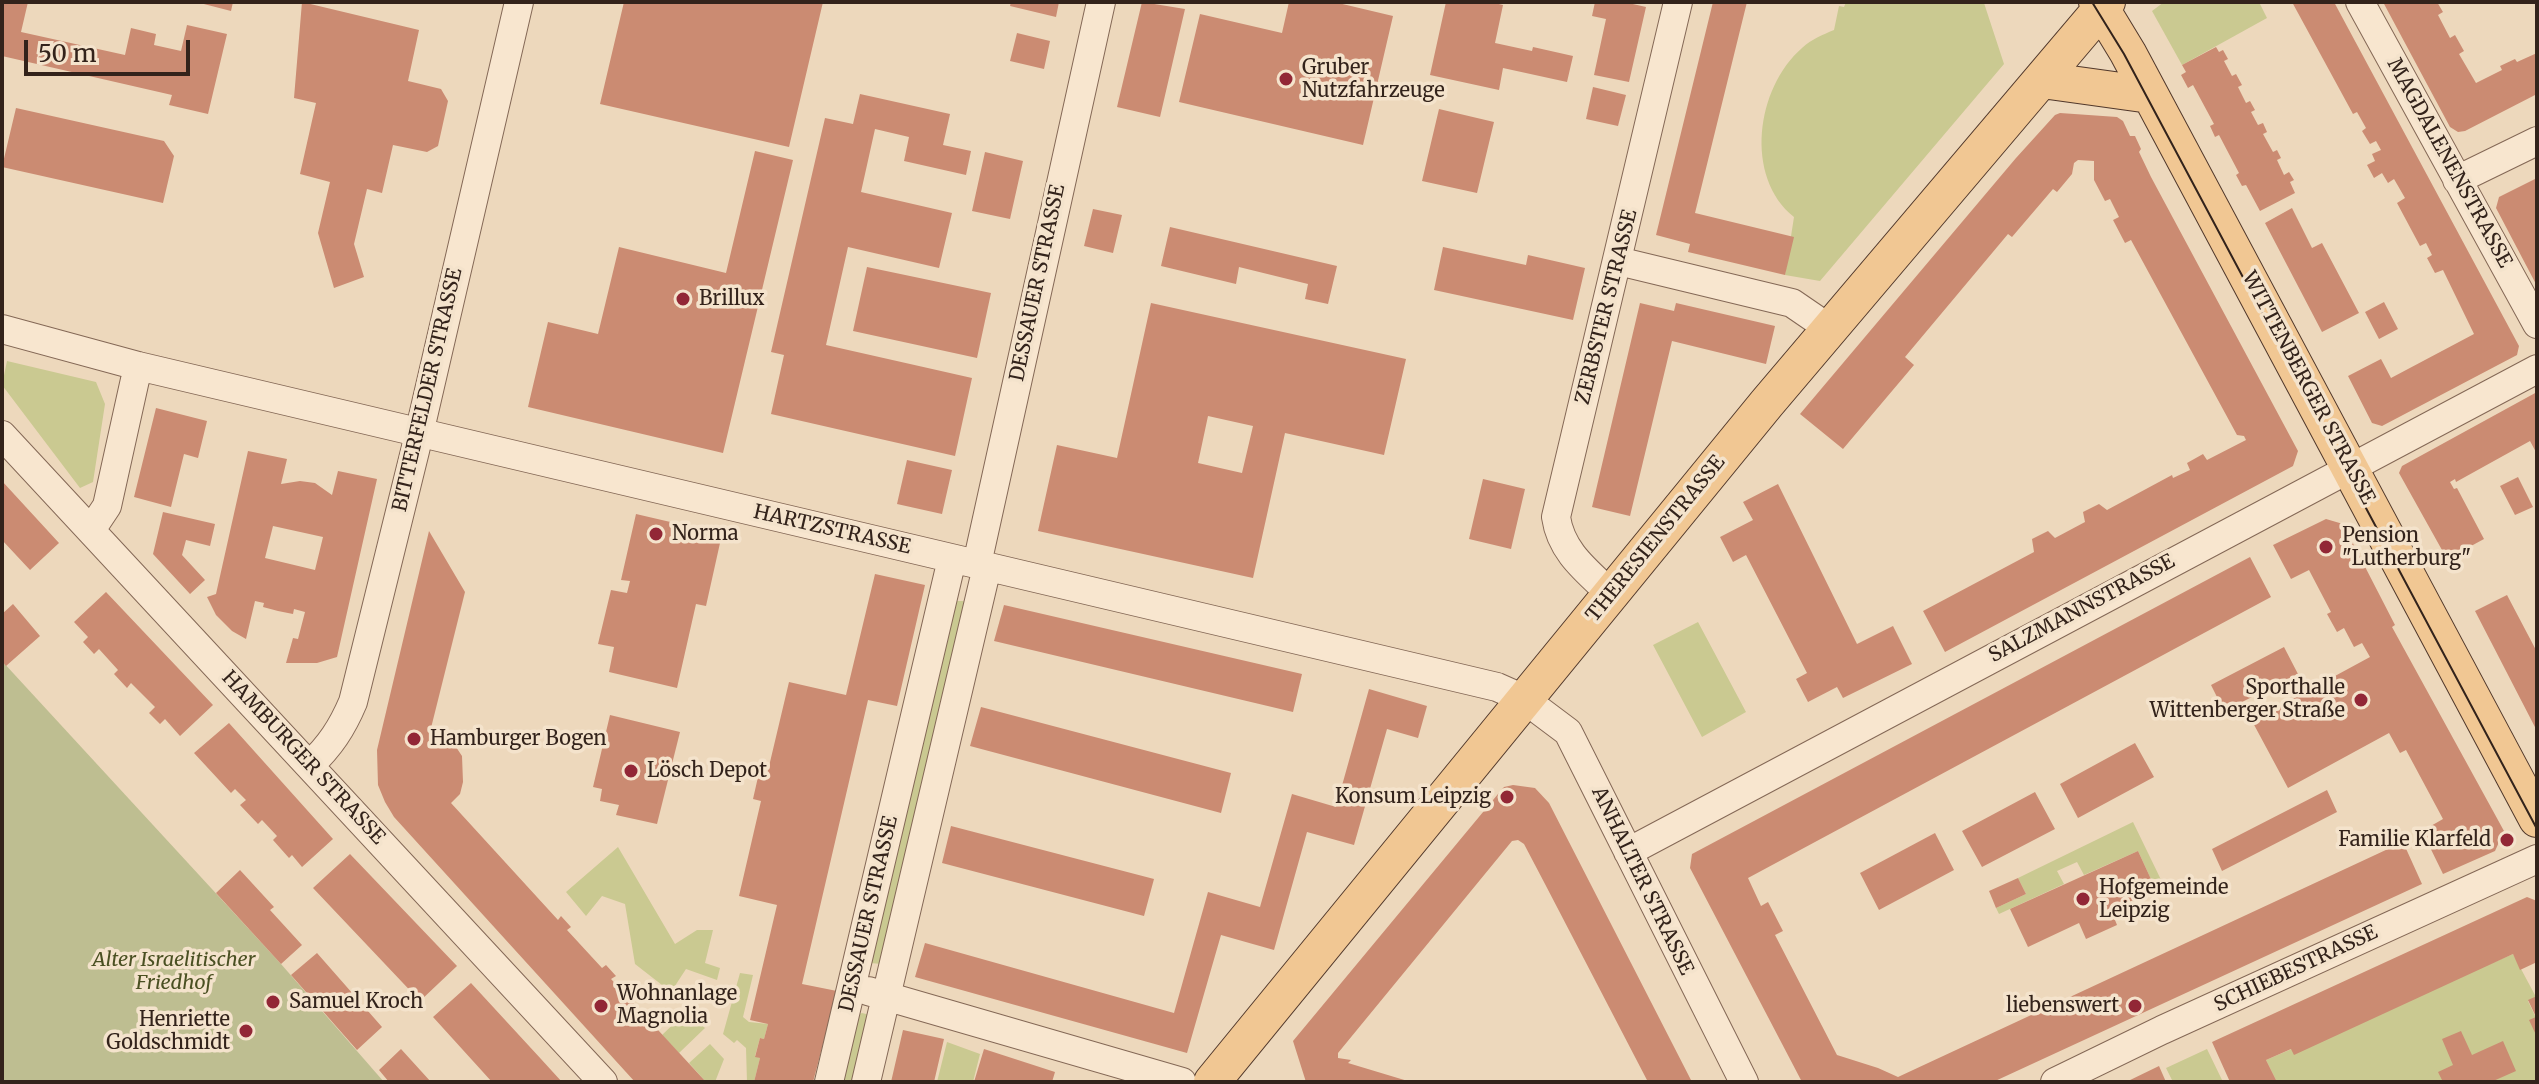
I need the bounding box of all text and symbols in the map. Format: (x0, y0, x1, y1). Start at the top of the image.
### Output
scale bar (28, 24, 194, 74)
text: 50 m (38, 38, 97, 69)
street label: MAGDALENENSTRASSE (2381, 54, 2517, 272)
place label: Gruber Nutzfahrzeuge (1302, 56, 1445, 103)
marker: Gruber Nutzfahrzeuge (1277, 70, 1295, 88)
street label: DESSAUER STRASSE (1005, 182, 1071, 384)
street label: ZERBSTER STRASSE (1571, 207, 1643, 407)
street label: BITTERFELDER STRASSE (388, 266, 468, 514)
street label: WITTENBERGER STRASSE (2236, 268, 2380, 508)
place label: Brillux (699, 287, 764, 311)
marker: Brillux (674, 290, 692, 308)
street label: THERESIENSTRASSE (1582, 451, 1730, 627)
street label: HARTZSTRASSE (751, 500, 913, 560)
place label: Norma (672, 522, 738, 546)
place label: Pension "Lutherburg" (2342, 524, 2471, 571)
marker: Norma (647, 525, 665, 543)
marker: Pension "Lutherburg" (2317, 538, 2335, 556)
street label: SALZMANNSTRASSE (1985, 550, 2179, 668)
street label: HAMBURGER STRASSE (216, 666, 390, 850)
place label: Sporthalle Wittenberger Straße (2150, 676, 2345, 723)
marker: Sporthalle Wittenberger Straße (2352, 691, 2370, 709)
place label: Hamburger Bogen (430, 727, 607, 751)
marker: Hamburger Bogen (405, 730, 423, 748)
place label: Lösch Depot (647, 759, 767, 783)
marker: Lösch Depot (622, 762, 640, 780)
street label: ANHALTER STRASSE (1586, 783, 1698, 979)
place label: Konsum Leipzig (1335, 785, 1491, 809)
marker: Konsum Leipzig (1498, 788, 1516, 806)
street label: DESSAUER STRASSE (835, 814, 903, 1014)
place label: Familie Klarfeld (2338, 828, 2491, 852)
marker: Familie Klarfeld (2498, 831, 2516, 849)
place label: Hofgemeinde Leipzig (2099, 876, 2228, 923)
marker: Hofgemeinde Leipzig (2074, 890, 2092, 908)
street label: SCHIEBESTRASSE (2211, 921, 2381, 1017)
park label: Alter Israelitischer Friedhof (92, 948, 256, 995)
place label: Wohnanlage Magnolia (617, 982, 737, 1029)
place label: Samuel Kroch (289, 990, 423, 1014)
marker: Samuel Kroch (264, 993, 282, 1011)
place label: liebenswert (2006, 994, 2119, 1018)
marker: Wohnanlage Magnolia (592, 997, 610, 1015)
marker: liebenswert (2126, 997, 2144, 1015)
place label: Henriette Goldschmidt (106, 1008, 230, 1055)
marker: Henriette Goldschmidt (237, 1022, 255, 1040)

